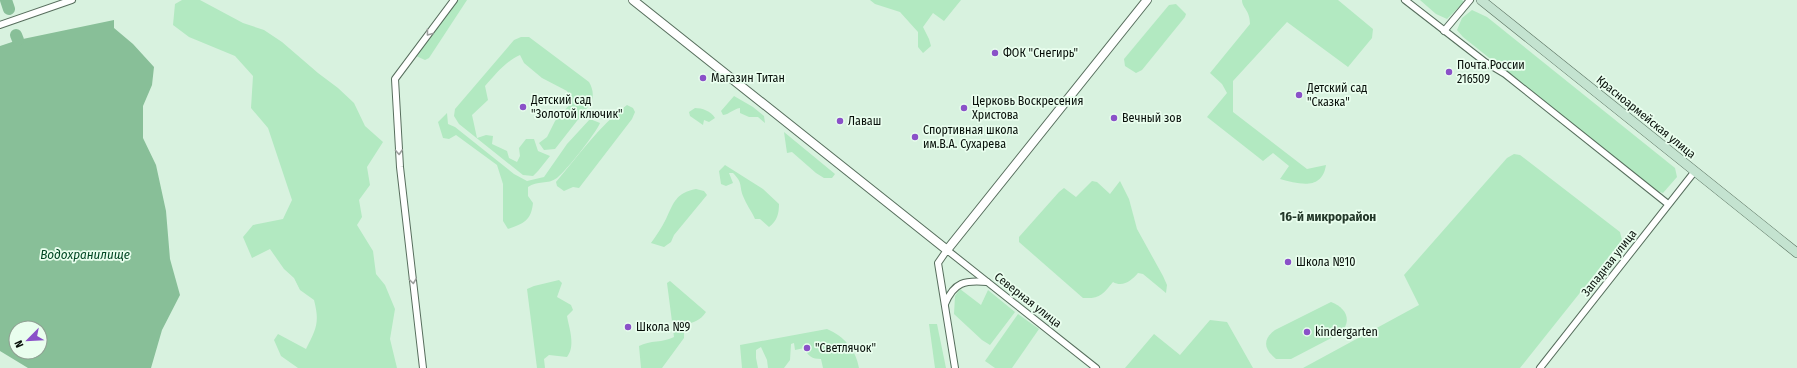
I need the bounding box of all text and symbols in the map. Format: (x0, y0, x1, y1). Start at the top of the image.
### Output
one-way arrow (427, 29, 434, 36)
place label: ФОК "Снегирь" (1003, 46, 1078, 60)
marker: ФОК "Снегирь" (990, 48, 1000, 58)
place label: Почта России 216509 (1457, 58, 1525, 86)
marker: Почта России 216509 (1444, 67, 1454, 77)
place label: Магазин Титан (711, 71, 785, 85)
marker: Магазин Титан (698, 73, 708, 83)
street label: Красноармейская улица (1594, 73, 1698, 161)
place label: Детский сад "Сказка" (1306, 81, 1367, 109)
marker: Детский сад "Сказка" (1294, 90, 1304, 100)
place label: Детский сад "Золотой ключик" (530, 93, 623, 121)
place label: Церковь Воскресения Христова (972, 94, 1083, 122)
marker: Детский сад "Золотой ключик" (518, 102, 528, 112)
marker: Церковь Воскресения Христова (959, 103, 969, 113)
place label: Вечный зов (1122, 111, 1182, 125)
marker: Вечный зов (1109, 113, 1119, 123)
place label: Лаваш (848, 114, 881, 128)
marker: Лаваш (835, 116, 845, 126)
place label: Спортивная школа им.В.А. Сухарева (923, 123, 1019, 151)
marker: Спортивная школа им.В.А. Сухарева (910, 132, 920, 142)
one-way arrow (395, 149, 403, 155)
district label: 16-й микрорайон (1280, 209, 1376, 224)
street label: Западная улица (1579, 227, 1640, 299)
water label: Водохранилище (40, 247, 130, 262)
place label: Школа №10 (1296, 255, 1355, 269)
marker: Школа №10 (1283, 257, 1293, 267)
street label: Северная улица (992, 269, 1064, 331)
one-way arrow (408, 278, 417, 284)
north arrow (8, 320, 48, 360)
place label: Школа №9 (636, 320, 691, 334)
marker: Школа №9 (623, 322, 633, 332)
place label: kindergarten (1315, 325, 1378, 339)
marker: kindergarten (1302, 327, 1312, 337)
text: N (12, 338, 27, 350)
place label: "Светлячок" (815, 341, 876, 355)
marker: "Светлячок" (802, 343, 812, 353)

